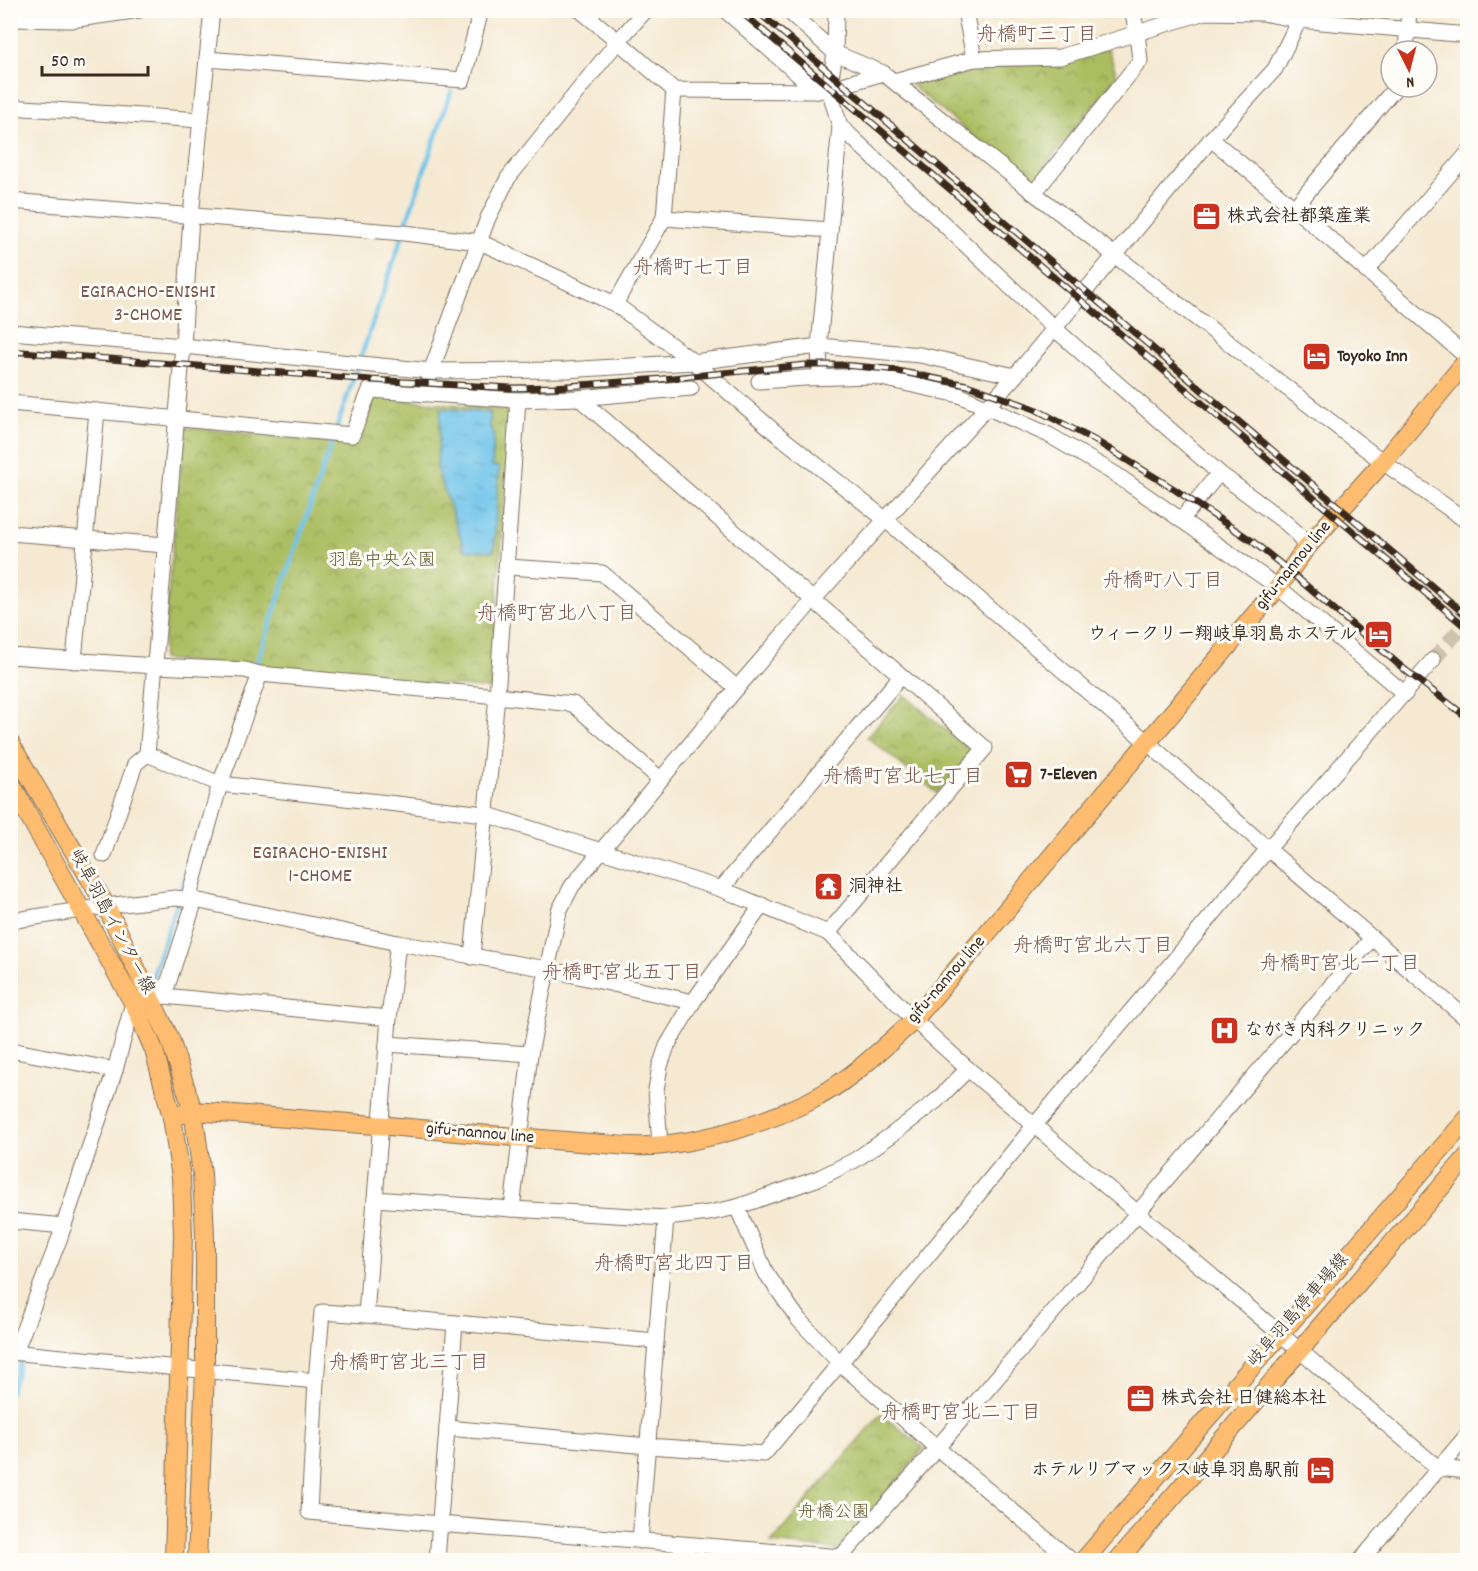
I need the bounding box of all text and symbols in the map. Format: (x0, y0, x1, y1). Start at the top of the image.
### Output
district label: 舟橋町三丁目 (977, 22, 1097, 50)
scale bar (42, 39, 148, 77)
north arrow (1379, 39, 1439, 99)
text: 50 m (51, 50, 86, 75)
text: N (1405, 70, 1415, 93)
office icon: 株式会社都築産業 (1190, 201, 1222, 233)
place label: 株式会社都築産業 (1227, 205, 1371, 230)
district label: 舟橋町七丁目 (633, 255, 753, 283)
district label: EGIRACHO-ENISHI 3-CHOME (81, 279, 215, 330)
hotel icon: Toyoko Inn (1300, 341, 1332, 373)
place label: Toyoko Inn (1337, 345, 1408, 370)
street label: gifu-nannou line (1250, 516, 1338, 616)
park label: 羽島中央公園 (328, 549, 436, 574)
district label: 舟橋町八丁目 (1103, 568, 1223, 596)
district label: 舟橋町宮北八丁目 (477, 601, 637, 629)
hotel icon: ウィークリー翔岐阜羽島ホステル (1362, 619, 1394, 651)
place label: ウィークリー翔岐阜羽島ホステル (1088, 623, 1357, 648)
supermarket icon: 7-Eleven (1003, 759, 1035, 791)
place label: 7-Eleven (1040, 763, 1097, 788)
district label: 舟橋町宮北七丁目 (823, 764, 983, 792)
district label: EGIRACHO-ENISHI 1-CHOME (253, 840, 387, 891)
street label: 岐阜羽島インター線 (62, 845, 160, 999)
temple icon: 洞神社 (812, 871, 844, 903)
place label: 洞神社 (849, 875, 903, 900)
street label: gifu-nannou line (902, 931, 992, 1029)
district label: 舟橋町宮北六丁目 (1013, 933, 1173, 961)
district label: 舟橋町宮北一丁目 (1260, 951, 1420, 979)
district label: 舟橋町宮北五丁目 (542, 960, 702, 988)
hospital icon: ながき内科クリニック (1208, 1015, 1240, 1047)
place label: ながき内科クリニック (1245, 1019, 1425, 1044)
street label: gifu-nannou line (425, 1117, 535, 1151)
street label: 岐阜羽島停車場線 (1242, 1248, 1356, 1374)
district label: 舟橋町宮北四丁目 (594, 1251, 754, 1279)
district label: 舟橋町宮北三丁目 (329, 1350, 489, 1378)
office icon: 株式会社 日健総本社 (1124, 1383, 1156, 1415)
place label: 株式会社 日健総本社 (1161, 1387, 1327, 1412)
district label: 舟橋町宮北二丁目 (881, 1400, 1041, 1428)
hotel icon: ホテルリブマックス岐阜羽島駅前 (1305, 1455, 1337, 1487)
place label: ホテルリブマックス岐阜羽島駅前 (1031, 1459, 1300, 1484)
park label: 舟橋公園 (798, 1501, 870, 1526)

